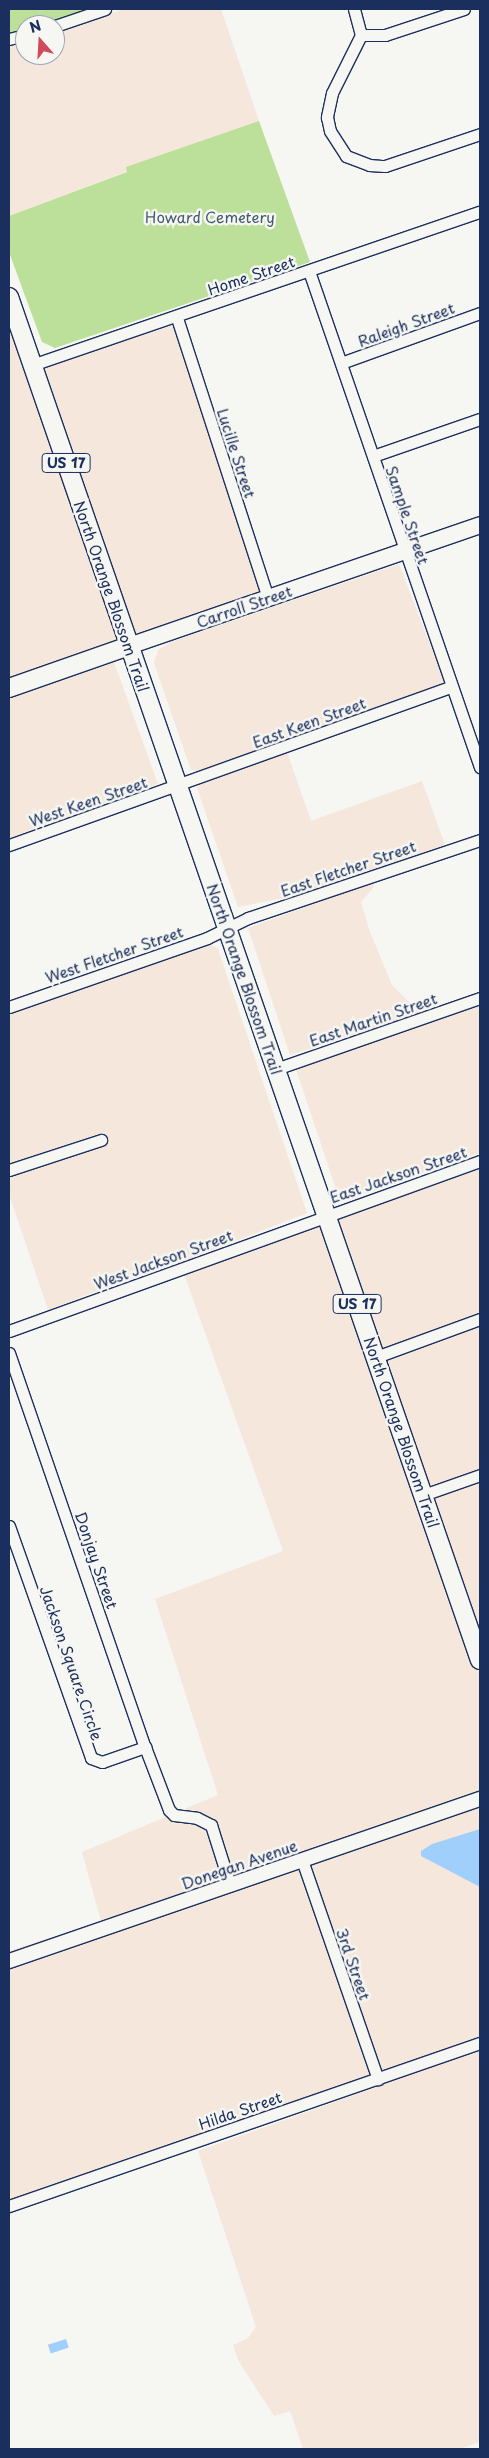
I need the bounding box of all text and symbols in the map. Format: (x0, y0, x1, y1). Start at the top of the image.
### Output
north arrow (15, 15, 65, 65)
text: N (27, 15, 44, 38)
park label: Howard Cemetery (144, 208, 276, 226)
street label: Home Street (205, 252, 297, 298)
street label: Raleigh Street (355, 298, 457, 350)
street label: Lucille Street (214, 405, 260, 501)
road number: US 17 (41, 452, 91, 474)
street label: Sample Street (383, 463, 433, 567)
street label: North Orange Blossom Trail (71, 498, 153, 694)
street label: Carroll Street (194, 581, 294, 631)
street label: East Keen Street (249, 693, 369, 751)
street label: West Keen Street (26, 772, 150, 830)
street label: East Fletcher Street (277, 836, 419, 900)
street label: North Orange Blossom Trail (204, 881, 286, 1077)
street label: West Fletcher Street (41, 921, 187, 987)
street label: East Martin Street (306, 988, 440, 1050)
street label: East Jackson Street (327, 1142, 469, 1206)
street label: West Jackson Street (91, 1225, 235, 1293)
road number: US 17 (332, 1292, 382, 1316)
street label: North Orange Blossom Trail (361, 1334, 443, 1530)
street label: Donjay Street (72, 1509, 122, 1611)
street label: Jackson Square Circle (37, 1584, 107, 1742)
street label: Donegan Avenue (179, 1836, 299, 1892)
street label: 3rd Street (333, 1926, 375, 2002)
street label: Hilda Street (196, 2087, 284, 2133)

